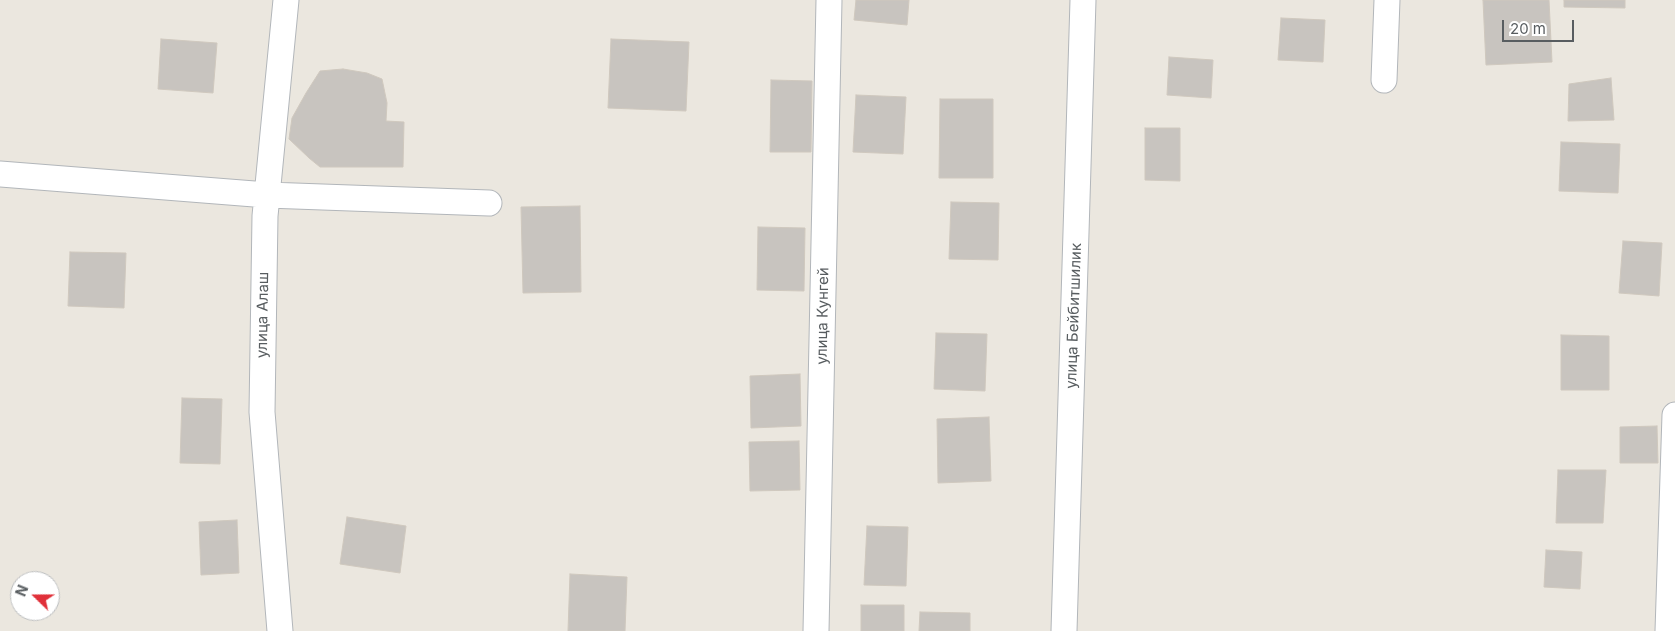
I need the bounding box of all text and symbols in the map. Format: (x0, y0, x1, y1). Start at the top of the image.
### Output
scale bar (1505, 10, 1578, 42)
text: 20 m (1510, 19, 1546, 38)
street label: улица Бейбитшилик (1062, 243, 1086, 389)
street label: улица Кунгей (813, 267, 833, 365)
street label: улица Алаш (253, 272, 273, 358)
north arrow (10, 571, 60, 621)
text: N (12, 582, 31, 599)

